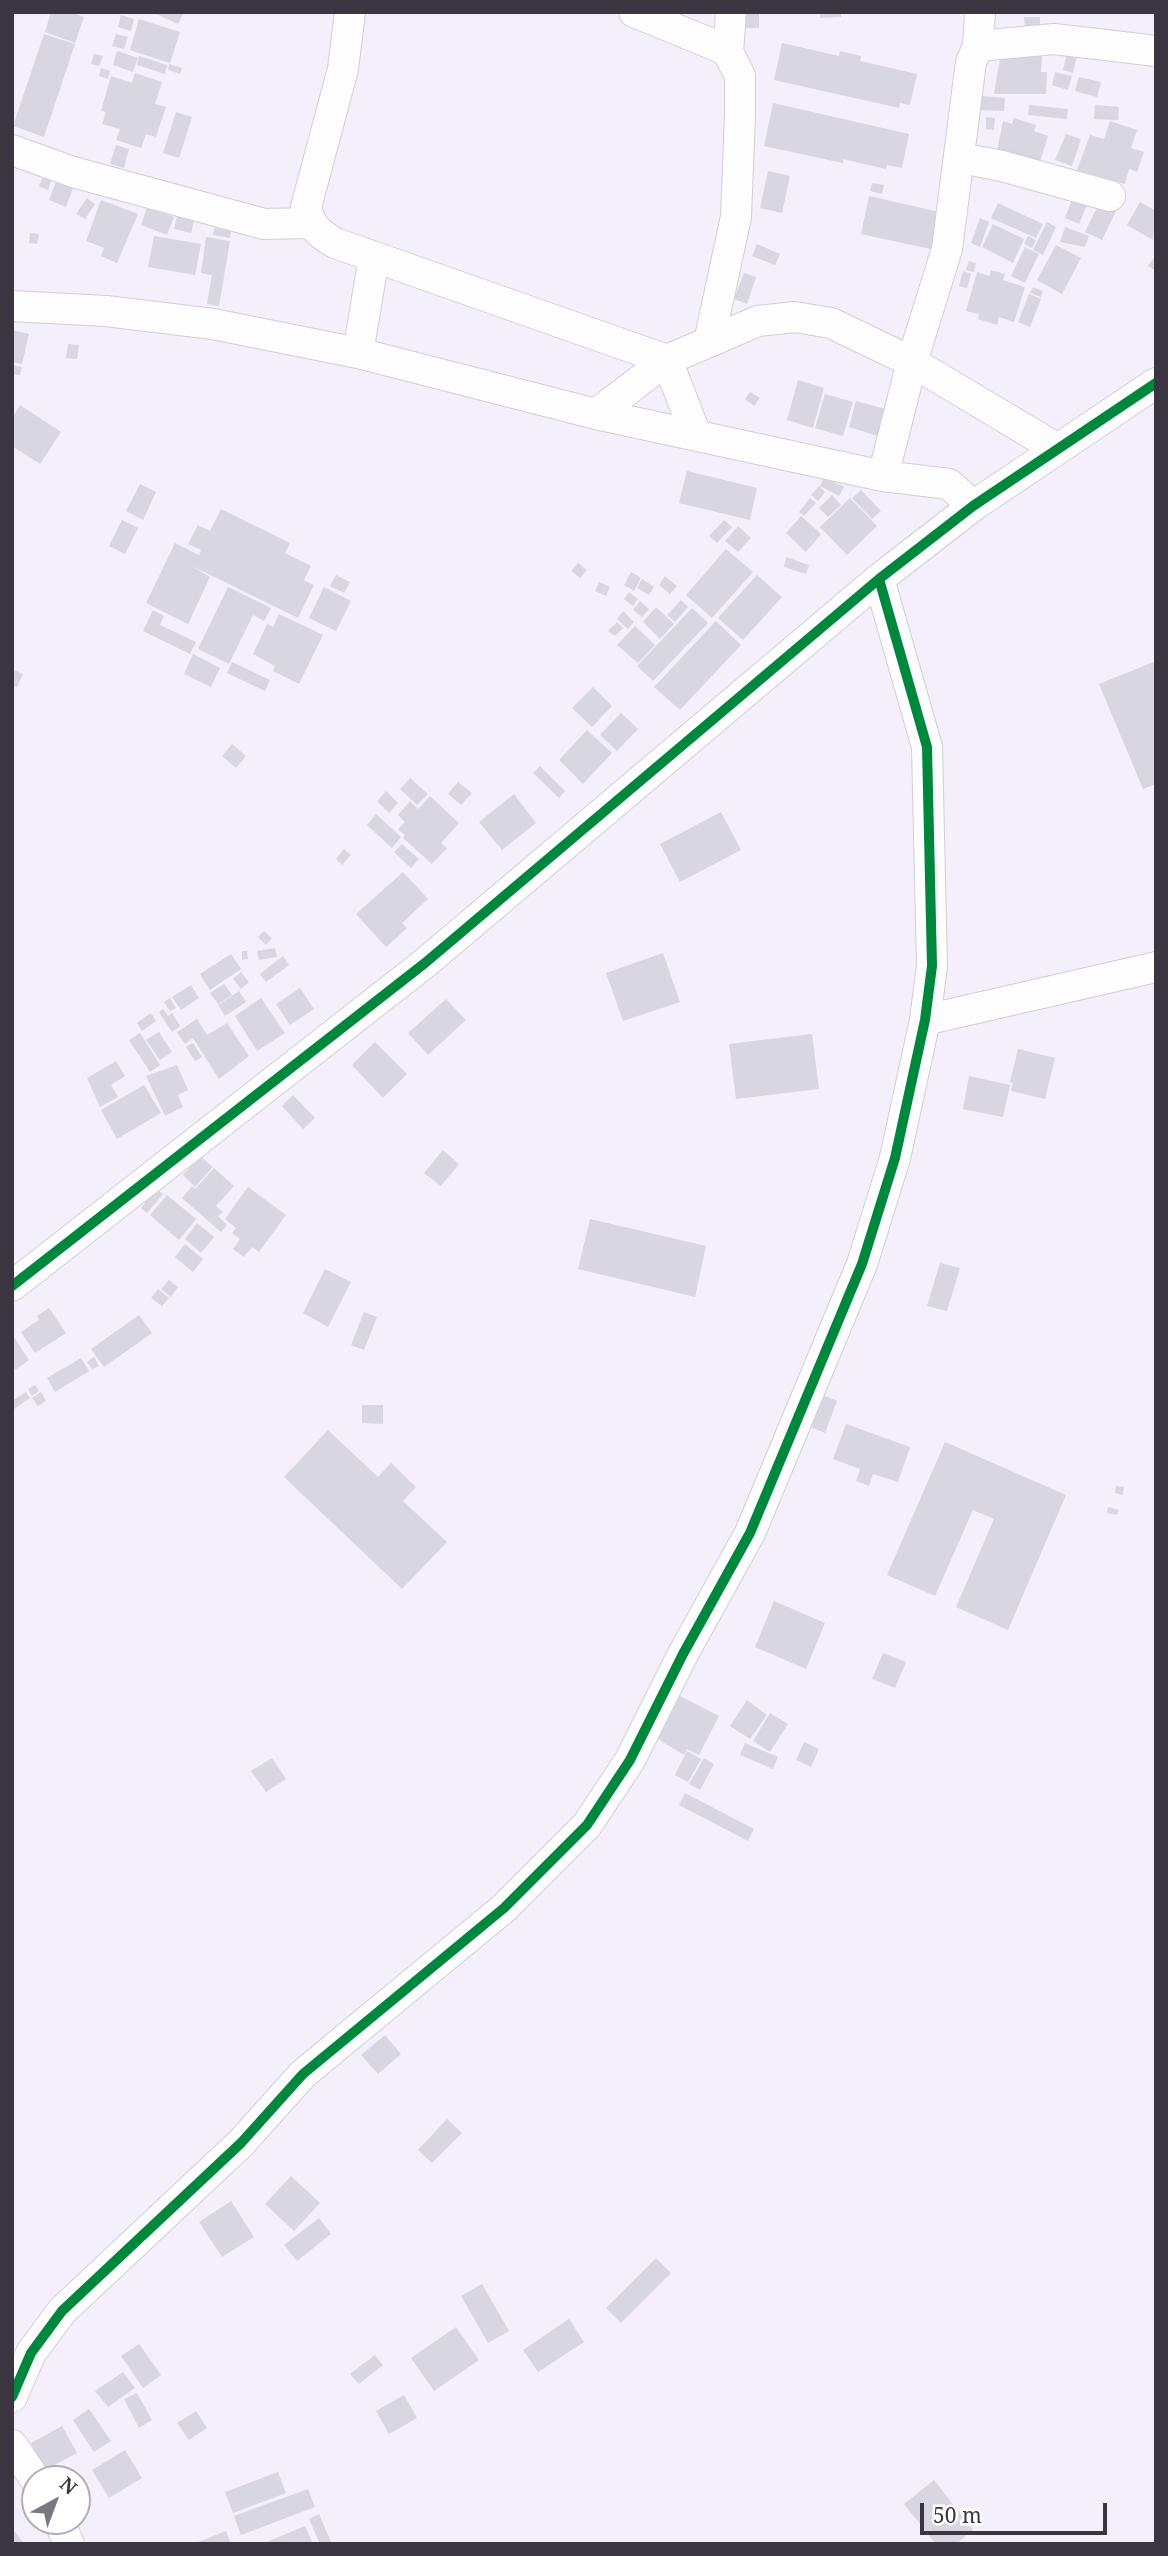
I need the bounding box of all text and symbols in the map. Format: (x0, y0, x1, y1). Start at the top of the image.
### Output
north arrow (21, 2465, 91, 2535)
text: N (54, 2471, 83, 2500)
scale bar (923, 2490, 1110, 2534)
text: 50 m (933, 2501, 982, 2529)

